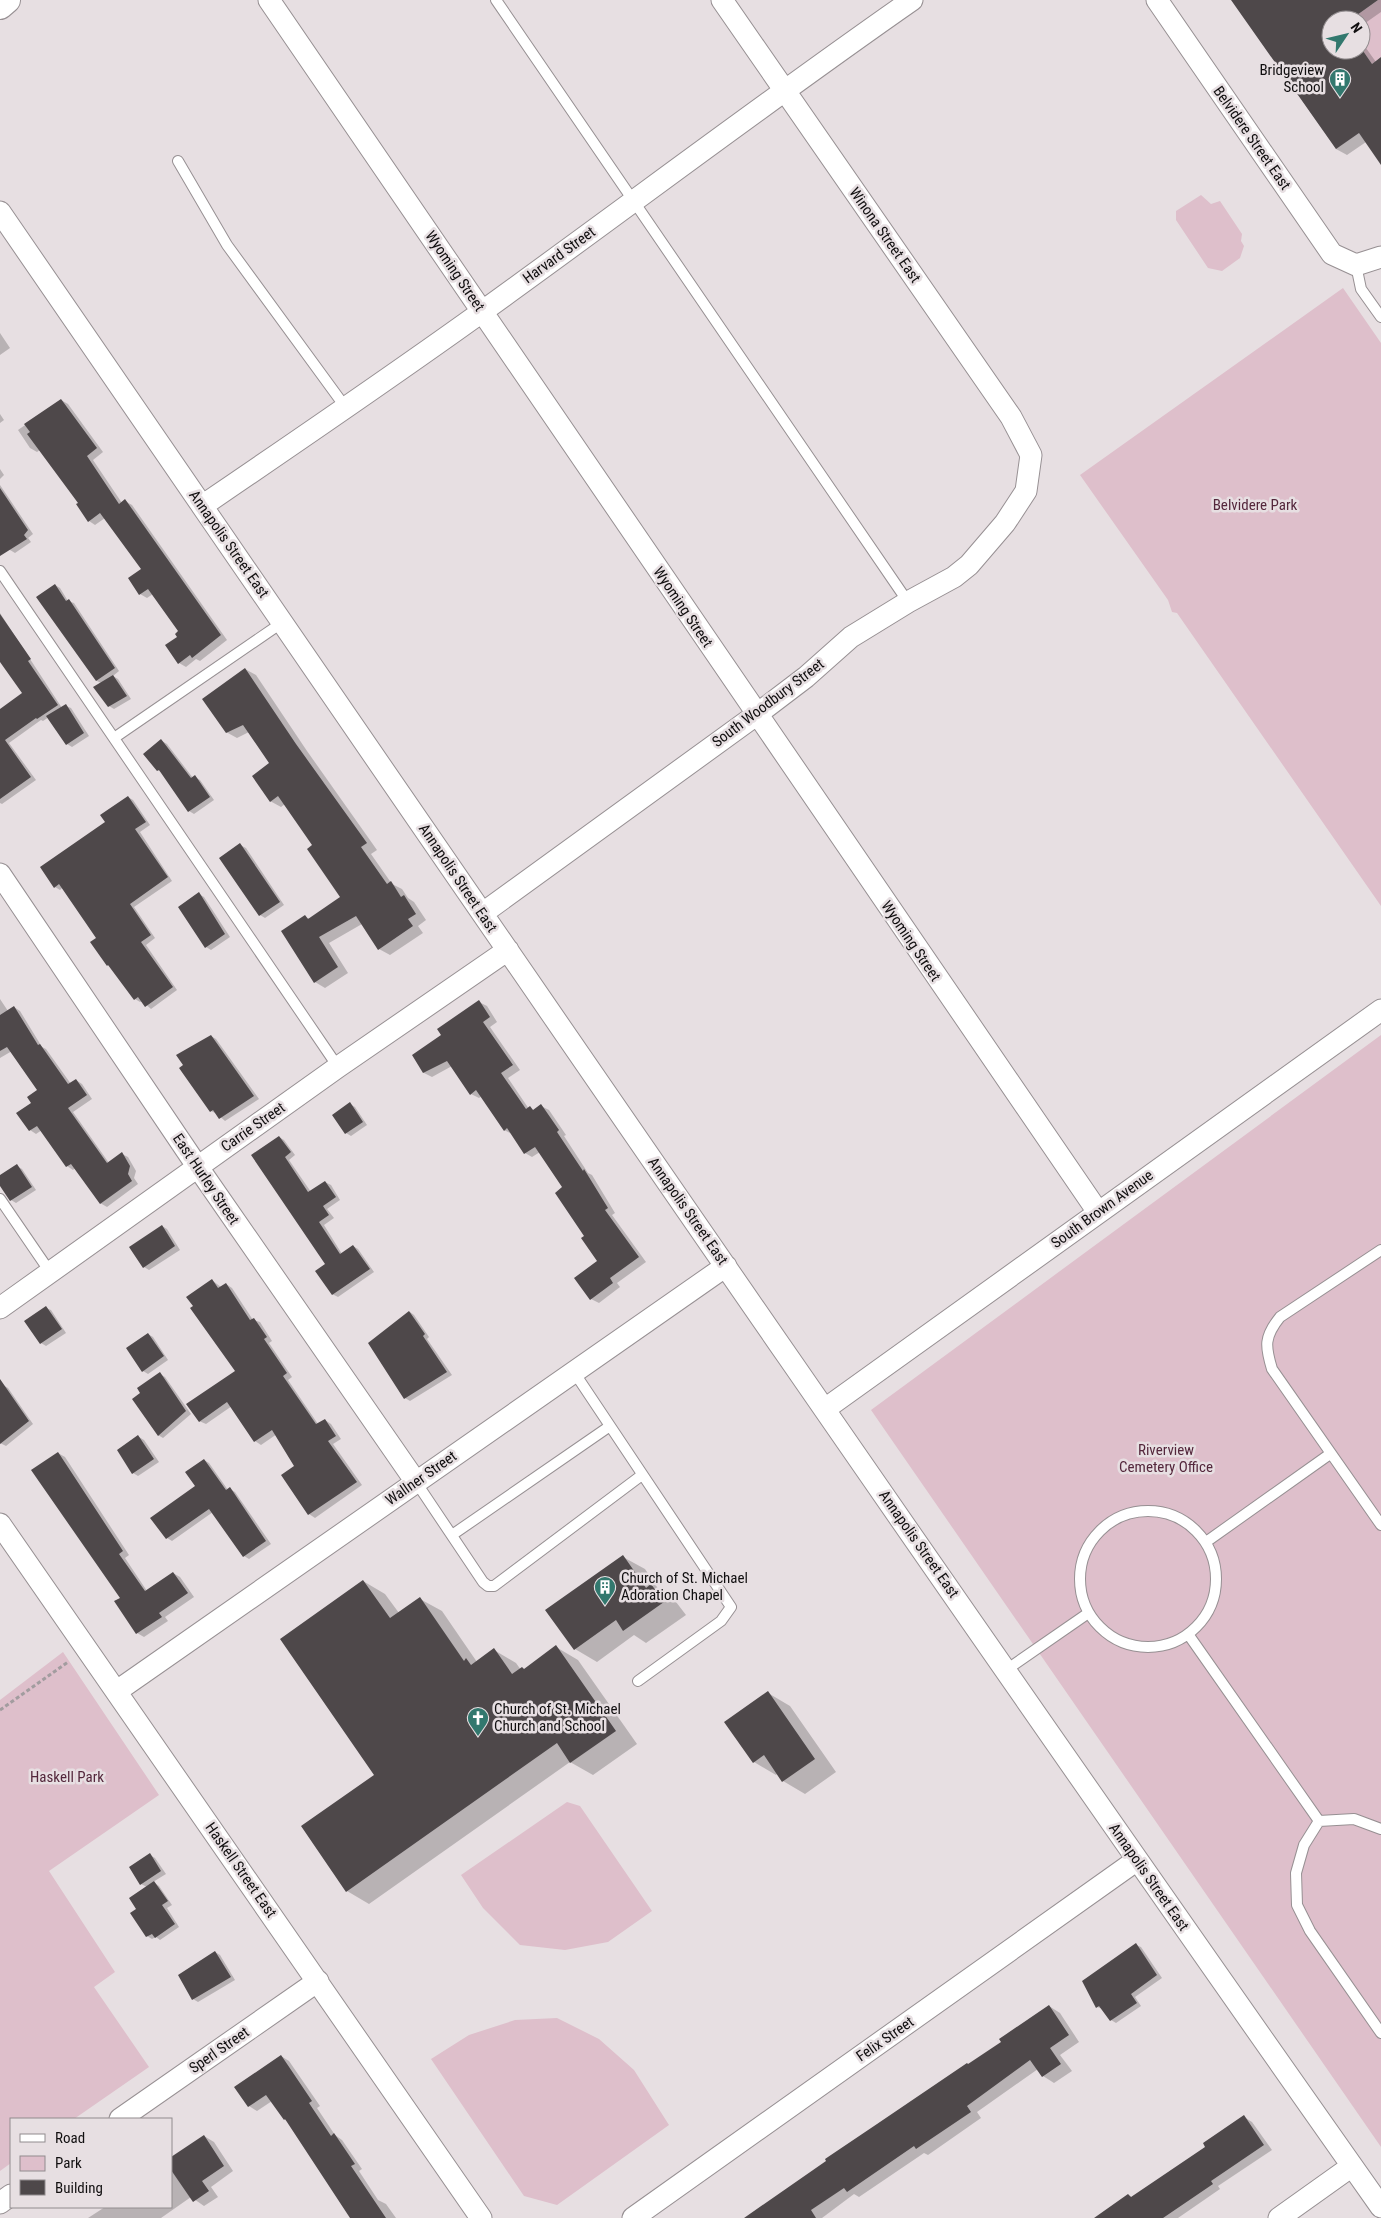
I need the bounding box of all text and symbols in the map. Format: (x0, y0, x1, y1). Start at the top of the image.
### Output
north arrow (1321, 10, 1371, 60)
text: N (1348, 19, 1366, 36)
place label: Bridgeview School (1259, 61, 1324, 96)
building icon: Bridgeview School (1328, 67, 1352, 98)
street label: Belvidere Street East (1210, 83, 1294, 193)
street label: Winona Street East (845, 184, 925, 286)
street label: Harvard Street (519, 223, 599, 287)
street label: Wyoming Street (422, 227, 488, 315)
street label: Annapolis Street East (185, 487, 273, 601)
park label: Belvidere Park (1213, 496, 1298, 514)
street label: Wyoming Street (650, 563, 716, 651)
street label: South Woodbury Street (708, 655, 828, 751)
street label: Annapolis Street East (415, 820, 501, 936)
street label: Wyoming Street (878, 897, 944, 985)
street label: Carrie Street (218, 1098, 288, 1156)
street label: East Hurley Street (169, 1130, 243, 1228)
street label: Annapolis Street East (644, 1154, 732, 1268)
street label: South Brown Avenue (1048, 1166, 1156, 1252)
park label: Riverview Cemetery Office (1119, 1441, 1213, 1476)
street label: Wallner Street (382, 1447, 460, 1509)
street label: Annapolis Street East (875, 1487, 963, 1601)
place label: Church of St. Michael Adoration Chapel (621, 1569, 748, 1604)
building icon: Church of St. Michael Adoration Chapel (593, 1575, 617, 1606)
place label: Church of St. Michael Church and School (494, 1700, 621, 1735)
church icon: Church of St. Michael Church and School (466, 1706, 490, 1737)
park label: Haskell Park (30, 1768, 104, 1786)
street label: Haskell Street East (202, 1819, 280, 1921)
street label: Annapolis Street East (1105, 1820, 1193, 1934)
street label: Felix Street (853, 2013, 917, 2065)
street label: Sperl Street (186, 2023, 252, 2077)
legend (10, 2118, 172, 2208)
text: Road (55, 2129, 85, 2147)
text: Park (55, 2154, 82, 2172)
text: Building (55, 2179, 103, 2197)

